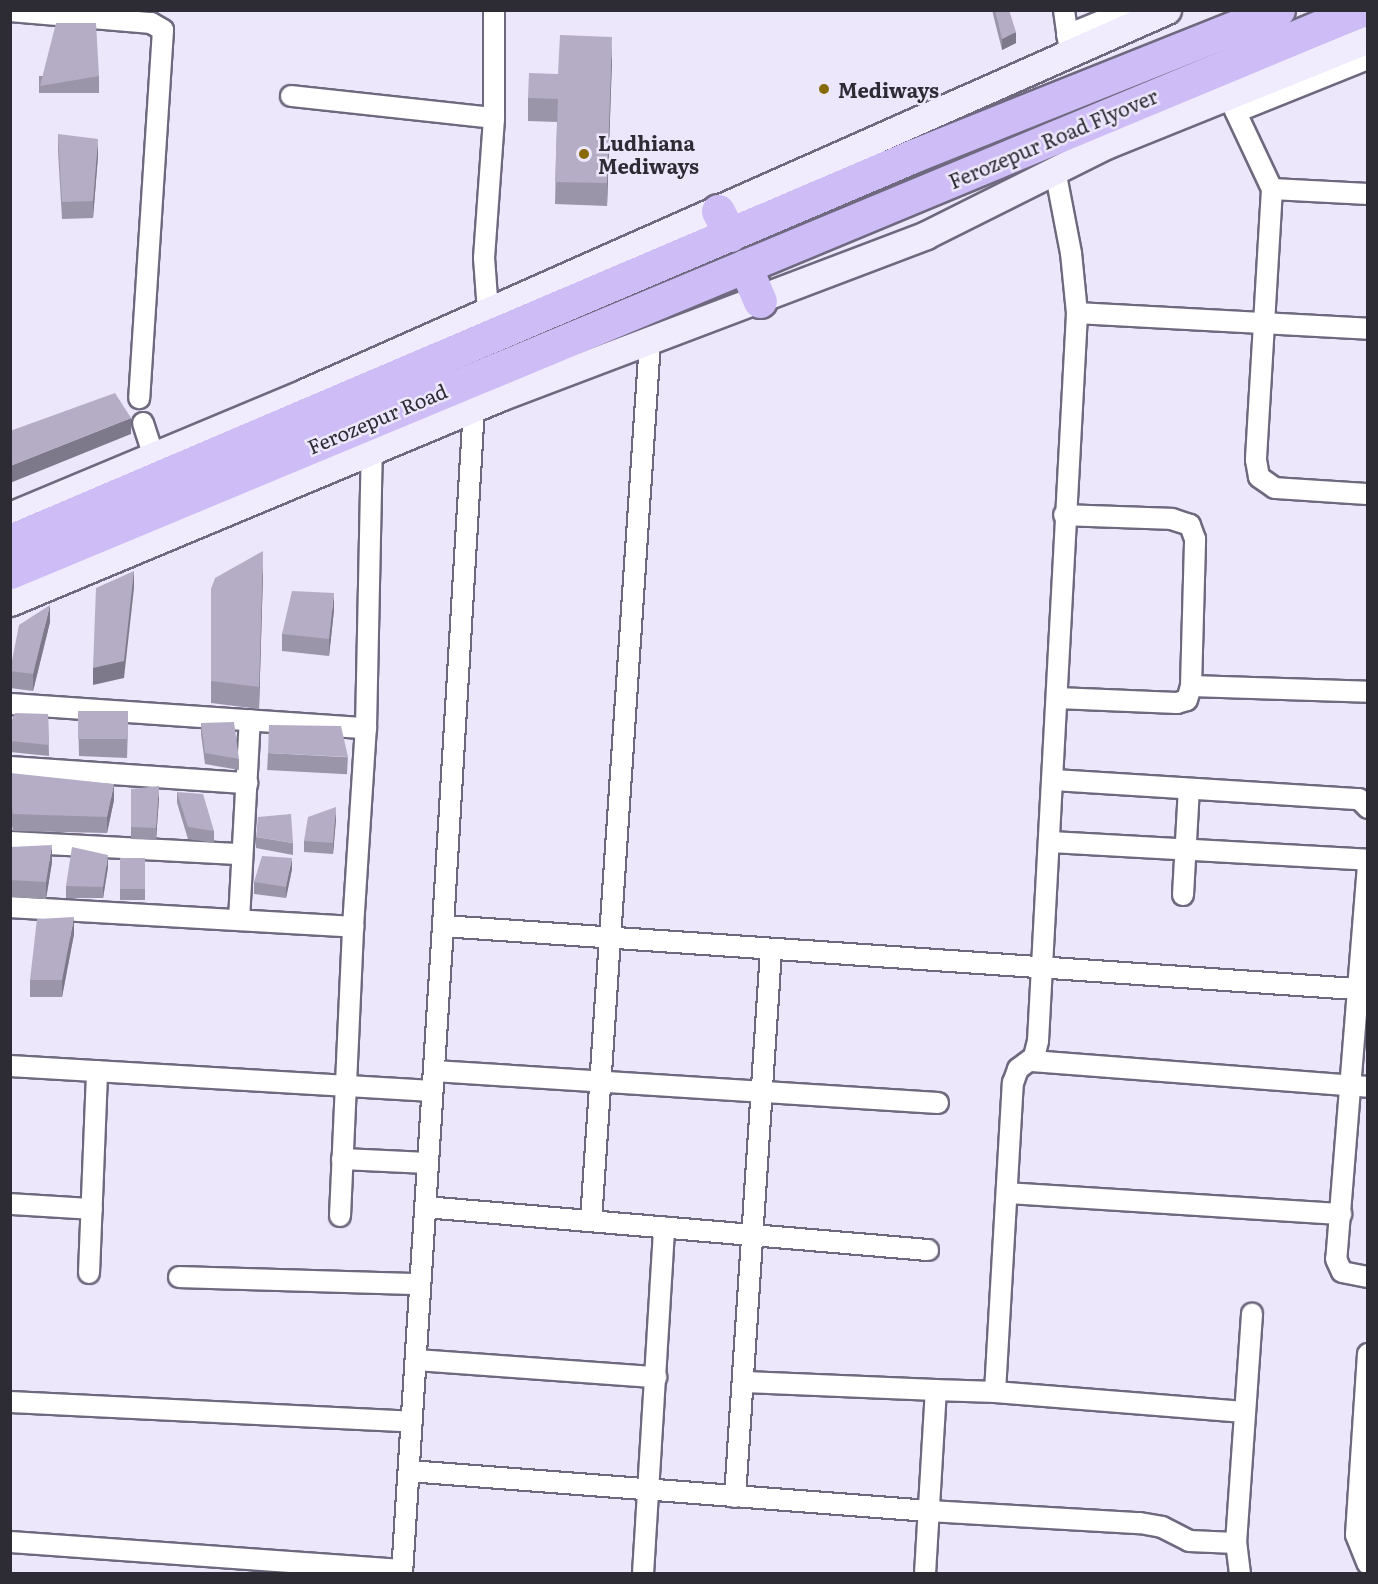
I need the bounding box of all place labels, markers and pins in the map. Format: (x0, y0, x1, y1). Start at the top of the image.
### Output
place label: Mediways (838, 77, 939, 101)
marker: Mediways (815, 80, 833, 98)
place label: Ludhiana Mediways (598, 130, 699, 177)
marker: Ludhiana Mediways (575, 145, 593, 163)

